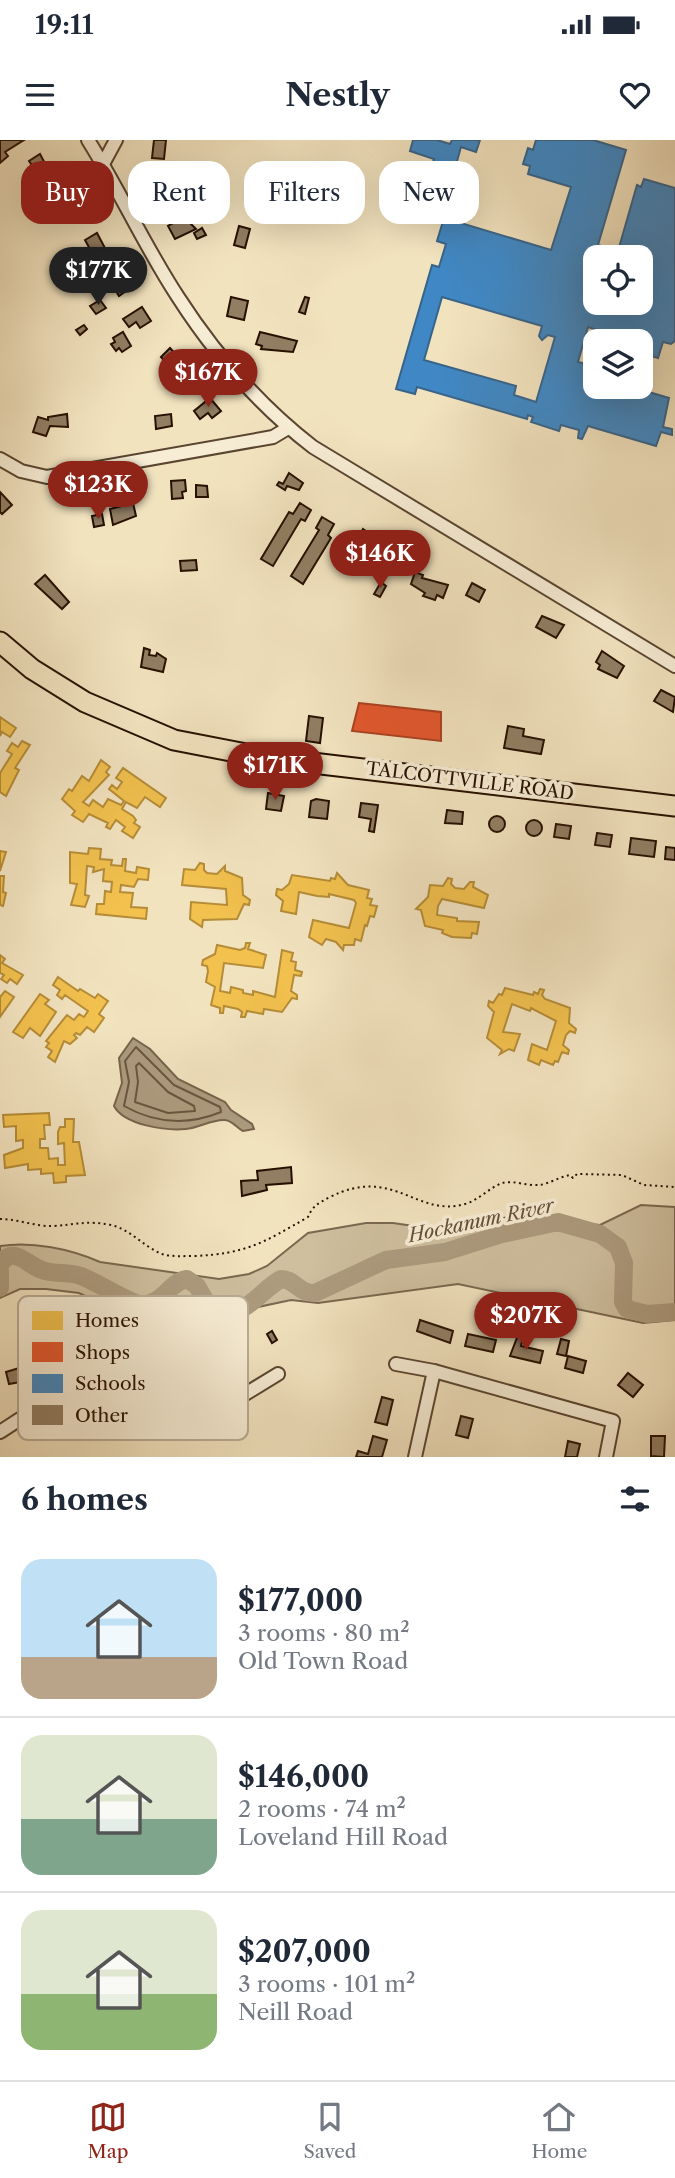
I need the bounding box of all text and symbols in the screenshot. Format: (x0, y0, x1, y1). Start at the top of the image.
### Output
text: 19:11 (35, 9, 93, 41)
text: Nestly (285, 75, 390, 114)
icon: menu (21, 76, 59, 114)
icon: heart (616, 76, 654, 114)
chip: Buy (21, 161, 114, 224)
chip: Rent (128, 161, 230, 224)
chip: Filters (244, 161, 365, 224)
chip: New (379, 161, 479, 224)
map controls (583, 245, 653, 399)
button: locate (583, 245, 653, 315)
pin: $177K (49, 248, 147, 307)
text: $177K (65, 256, 131, 284)
button: layers (583, 329, 653, 399)
pin: $167K (159, 350, 257, 409)
text: $167K (174, 358, 242, 386)
pin: $123K (49, 462, 147, 521)
text: $123K (64, 470, 132, 498)
pin: $146K (331, 531, 429, 590)
text: $146K (346, 539, 414, 567)
pin: $171K (226, 742, 324, 802)
text: $171K (243, 751, 307, 779)
street label: TALCOTTVILLE ROAD (365, 757, 575, 805)
water label: Hockanum River (404, 1194, 557, 1248)
pin: $207K (477, 1292, 575, 1352)
legend (18, 1296, 248, 1440)
text: $207K (490, 1301, 562, 1329)
text: Homes (75, 1309, 139, 1332)
text: Shops (75, 1341, 130, 1364)
text: Schools (75, 1372, 145, 1395)
text: Other (75, 1404, 128, 1427)
icon: filters (616, 1480, 654, 1518)
text: 6 homes (21, 1481, 148, 1518)
text: $177,000 (238, 1582, 363, 1619)
icon: home (77, 1587, 161, 1671)
text: 3 rooms · 80 m² (238, 1619, 410, 1647)
text: Old Town Road (238, 1647, 408, 1675)
text: $146,000 (238, 1758, 369, 1795)
icon: home (77, 1763, 161, 1847)
text: 2 rooms · 74 m² (238, 1795, 406, 1823)
text: Loveland Hill Road (238, 1823, 448, 1851)
text: $207,000 (238, 1933, 371, 1970)
icon: home (77, 1938, 161, 2022)
text: 3 rooms · 101 m² (238, 1970, 415, 1998)
text: Neill Road (238, 1998, 353, 2026)
tab: Map (88, 2098, 128, 2163)
tab: Saved (304, 2098, 356, 2163)
tab: Home (532, 2098, 587, 2163)

